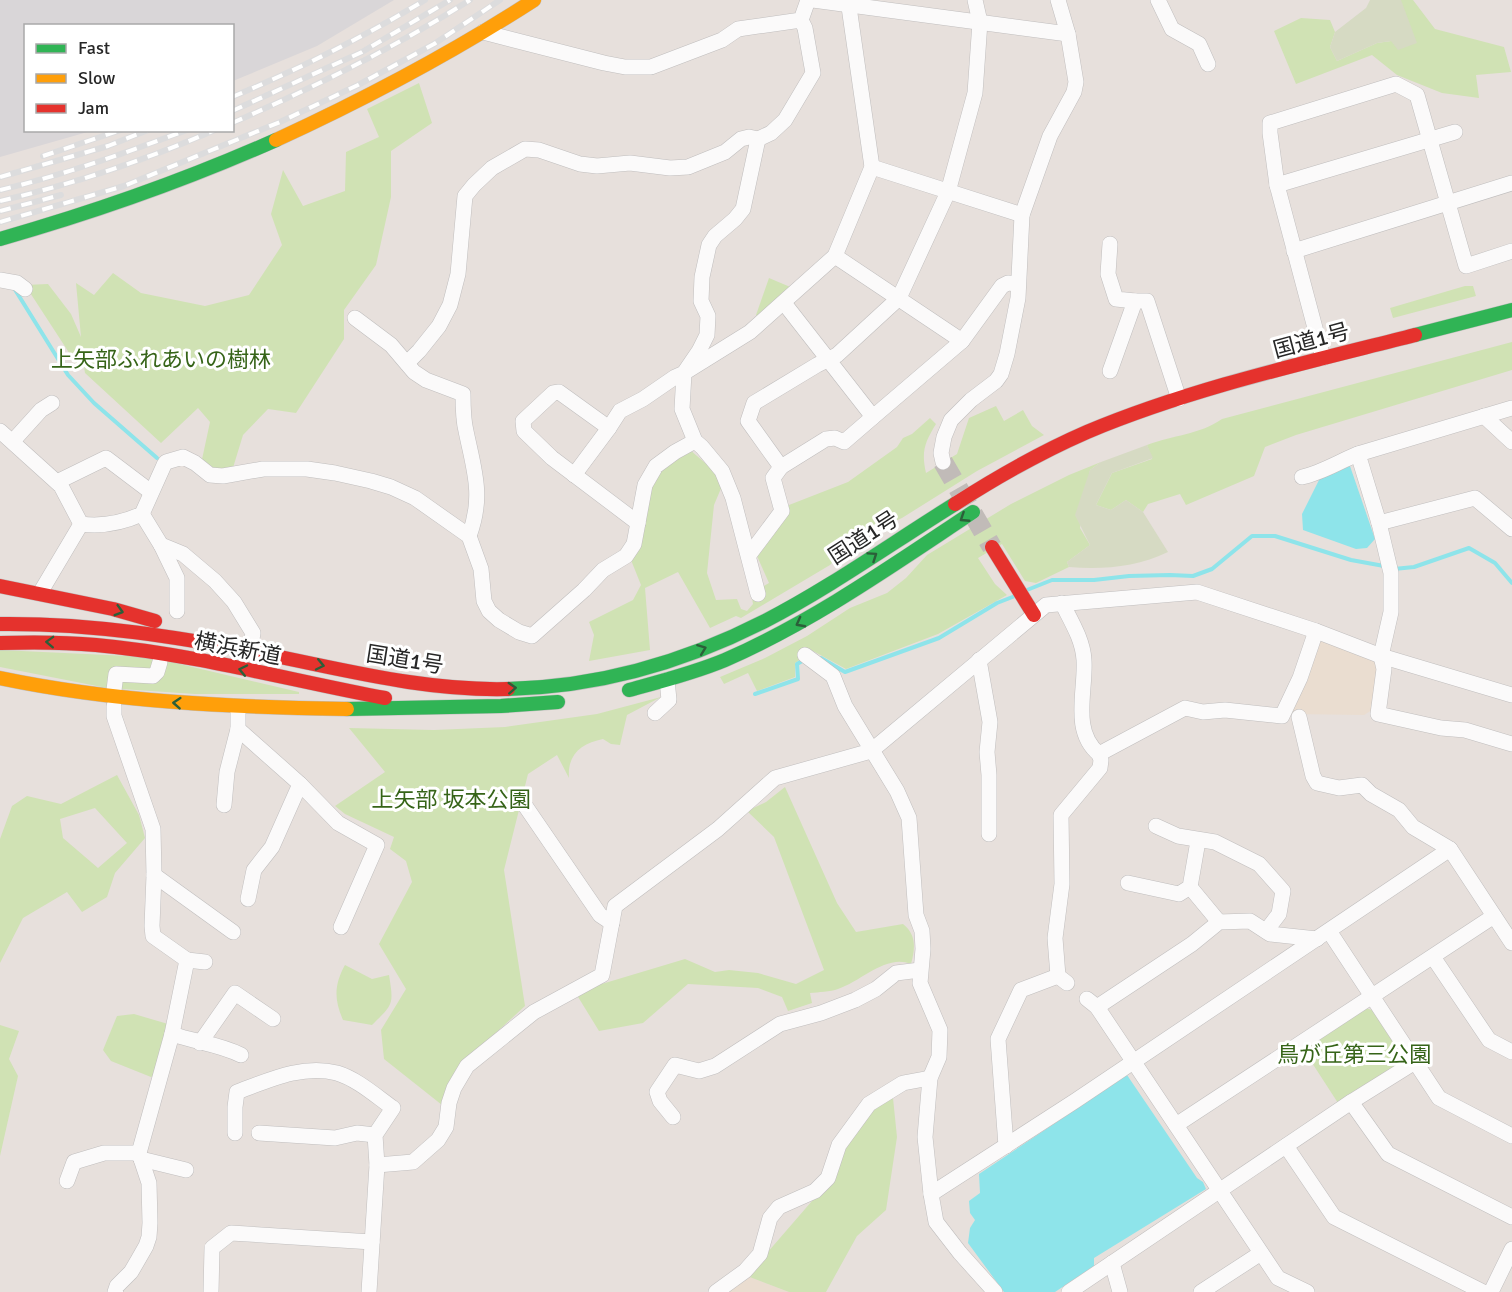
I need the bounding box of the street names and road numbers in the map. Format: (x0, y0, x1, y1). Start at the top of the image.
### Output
street label: 国道1号 (1270, 317, 1352, 364)
street label: 国道1号 (823, 505, 903, 570)
street label: 横浜新道 (192, 627, 284, 670)
street label: 国道1号 (364, 640, 445, 679)

